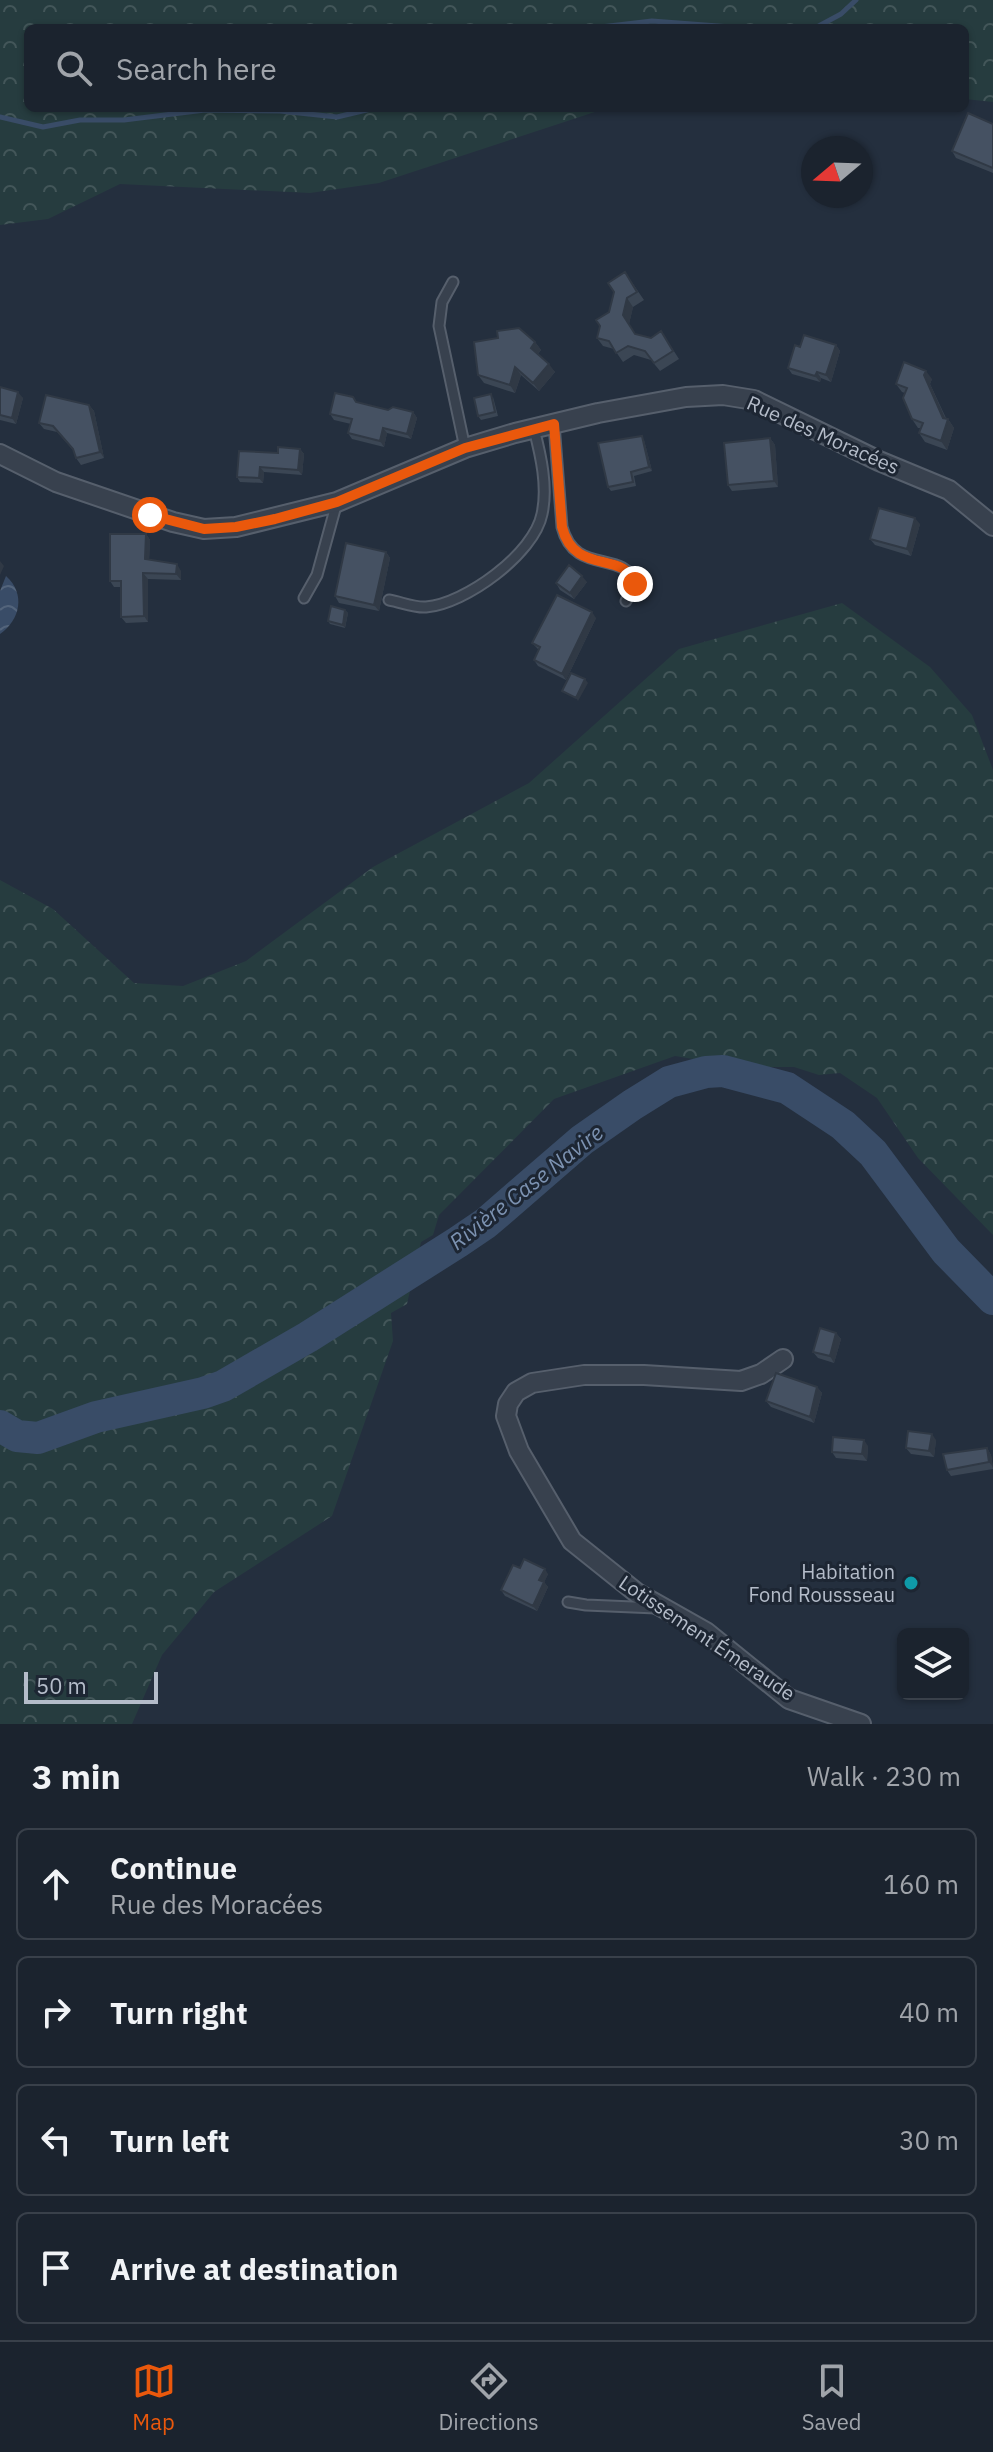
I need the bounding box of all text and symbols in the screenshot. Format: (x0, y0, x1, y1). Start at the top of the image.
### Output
search box (24, 24, 969, 112)
icon: search (52, 46, 96, 90)
text: Search here (116, 49, 277, 88)
north arrow (801, 136, 873, 208)
street label: Rue des Moracées (743, 389, 904, 480)
route start (132, 497, 168, 533)
route end (617, 566, 653, 602)
water label: Rivière Case Navire (443, 1117, 608, 1256)
place label: Habitation Fond Roussseau (748, 1558, 895, 1608)
street label: Lotissement Émeraude (614, 1569, 801, 1707)
marker: Habitation Fond Roussseau (902, 1574, 920, 1592)
map controls (897, 1628, 969, 1700)
button: layers (897, 1628, 969, 1700)
scale bar (24, 1668, 158, 1704)
text: 50 m (36, 1671, 87, 1700)
text: 3 min (32, 1754, 121, 1798)
text: Walk · 230 m (807, 1759, 961, 1793)
text: Continue (110, 1848, 237, 1887)
icon: ahead (34, 1862, 78, 1906)
text: 160 m (883, 1867, 959, 1901)
text: Rue des Moracées (110, 1887, 323, 1921)
icon: right (34, 1990, 78, 2034)
text: Turn right (110, 1993, 248, 2032)
text: 40 m (899, 1995, 959, 2029)
icon: left (34, 2118, 78, 2162)
text: Turn left (110, 2121, 229, 2160)
text: 30 m (899, 2123, 959, 2157)
icon: arrive (34, 2246, 78, 2290)
text: Arrive at destination (110, 2249, 398, 2288)
tab: Map (132, 2359, 176, 2436)
tab: Directions (439, 2359, 539, 2436)
tab: Saved (802, 2359, 861, 2436)

